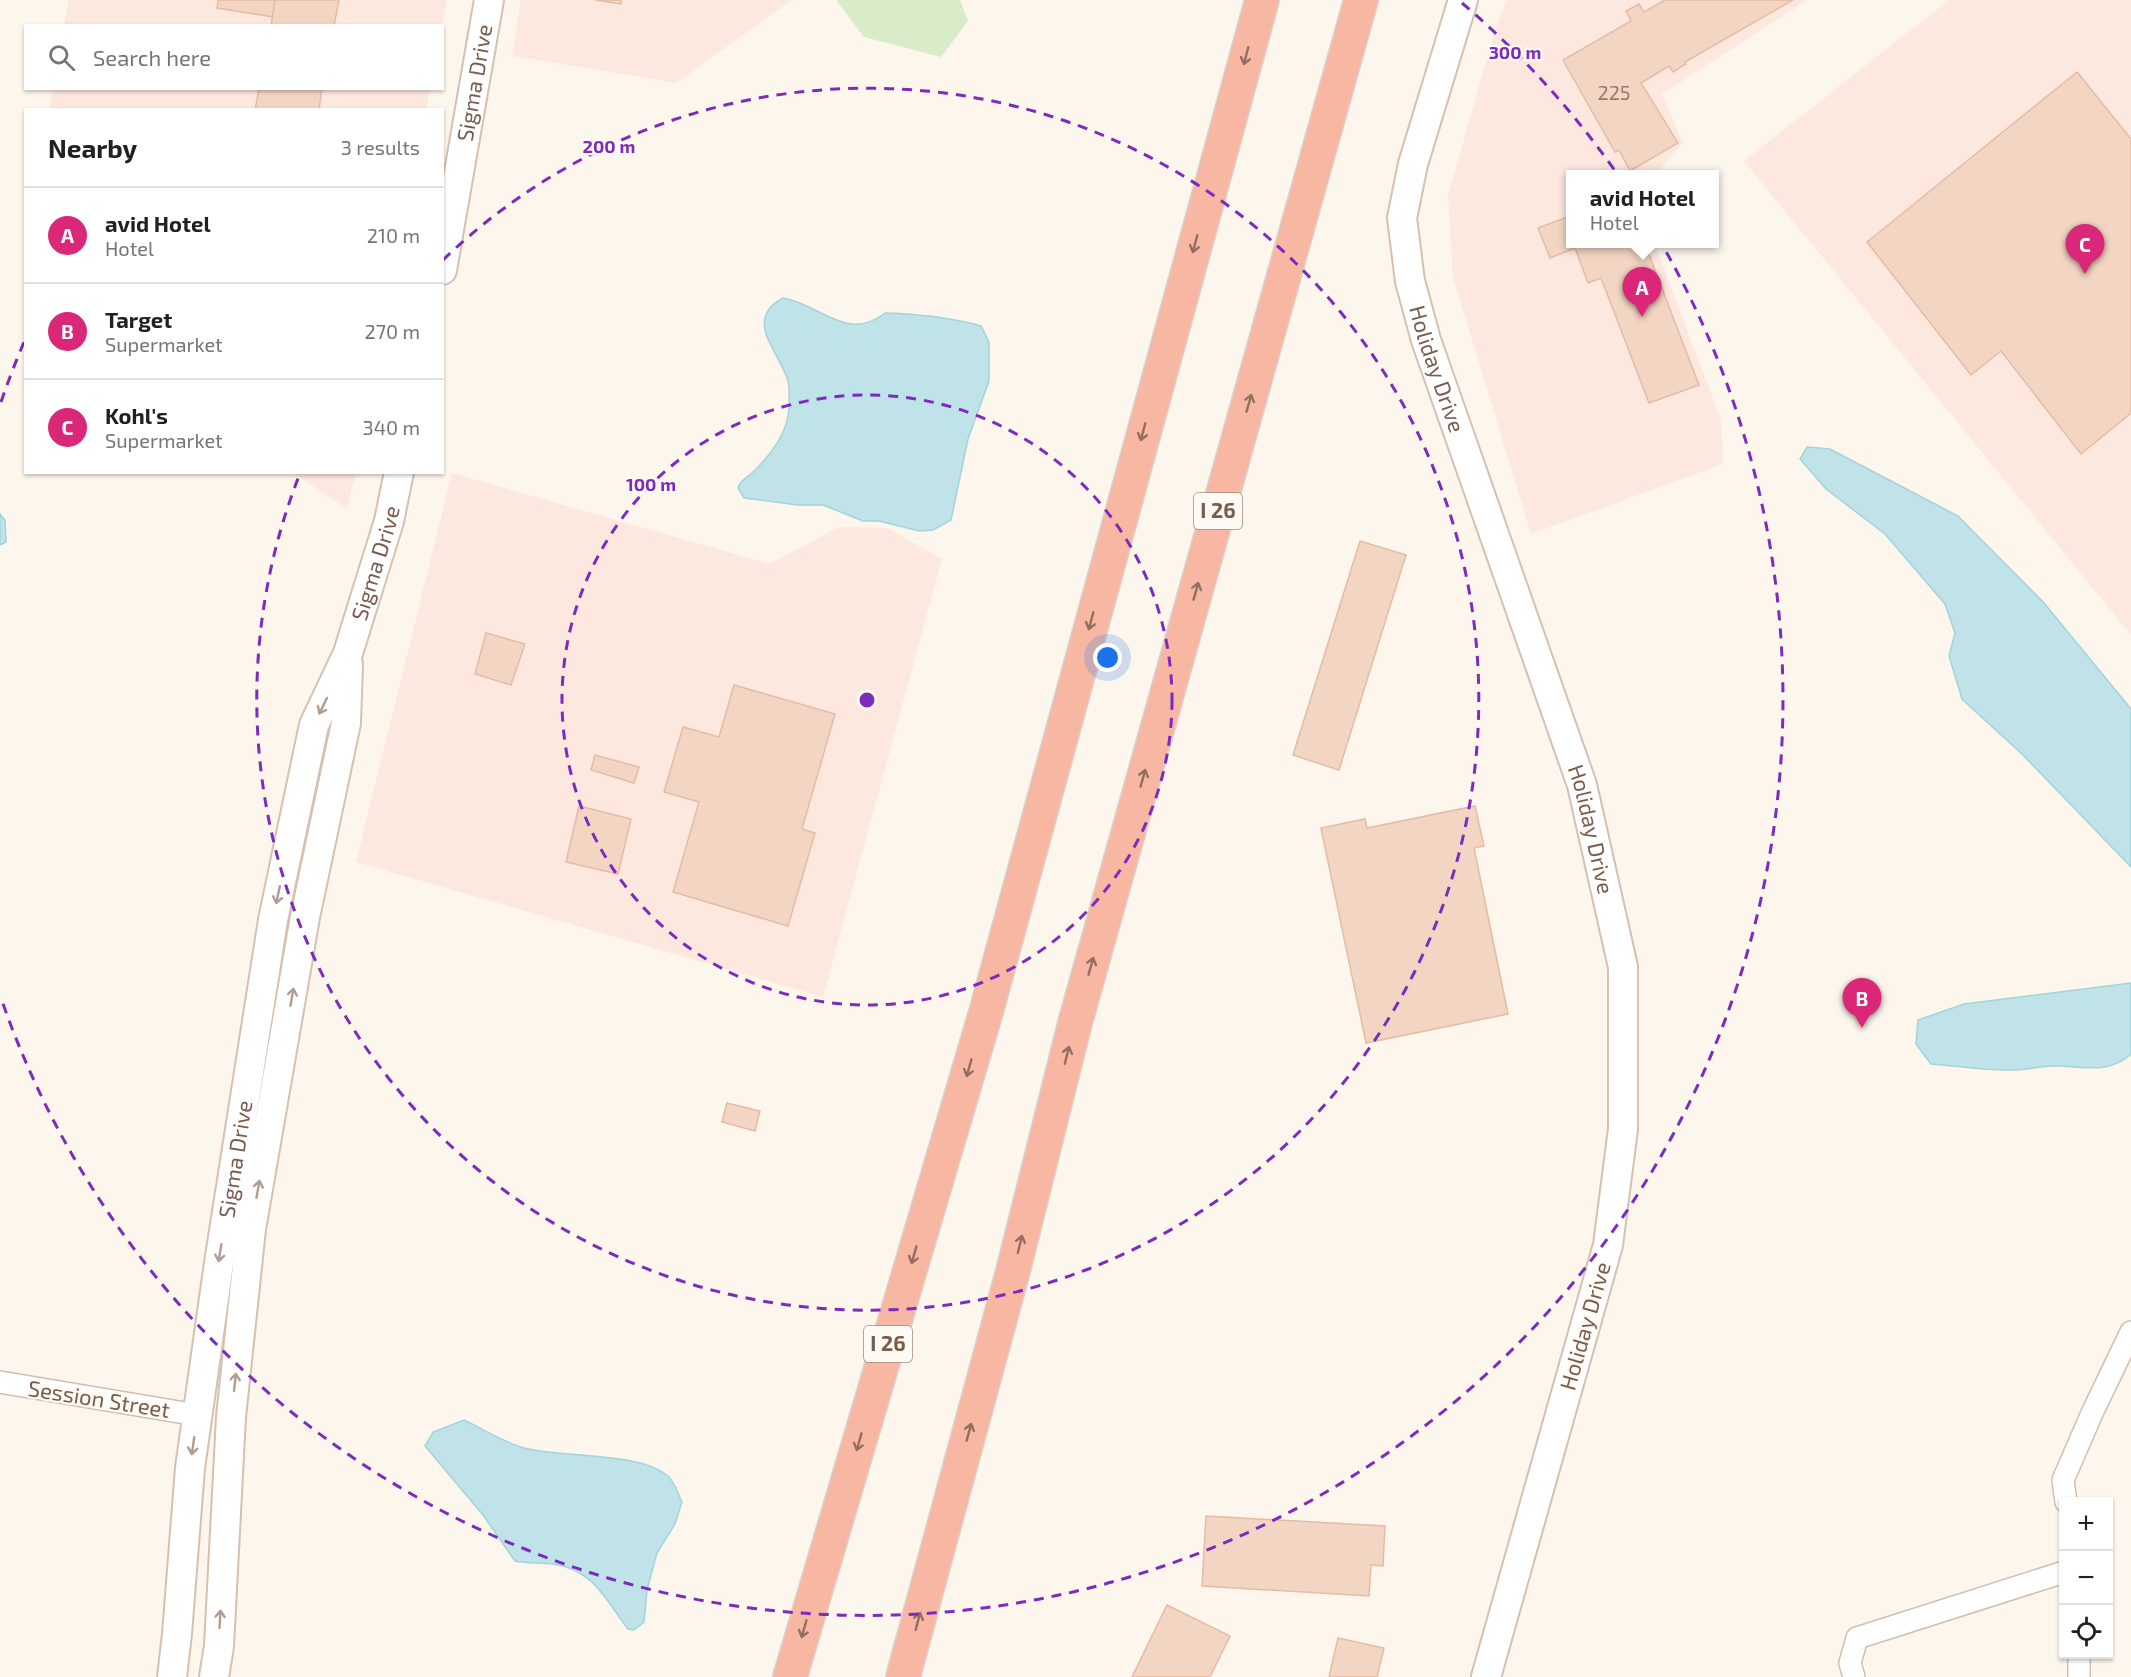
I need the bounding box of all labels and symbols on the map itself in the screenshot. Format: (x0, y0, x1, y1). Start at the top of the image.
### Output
street label: Sigma Drive (451, 22, 497, 143)
text: 300 m (1489, 41, 1541, 63)
one-way arrow (1240, 47, 1252, 66)
house number: 225 (1597, 80, 1631, 104)
text: 200 m (583, 135, 635, 157)
pin: C (2066, 224, 2104, 274)
one-way arrow (1188, 235, 1200, 254)
pin: A (1622, 268, 1662, 317)
street label: Holiday Drive (1405, 302, 1471, 435)
one-way arrow (1243, 394, 1255, 413)
one-way arrow (1137, 423, 1148, 442)
text: 100 m (626, 473, 676, 495)
road number: I 26 (1194, 493, 1242, 529)
street label: Sigma Drive (345, 503, 404, 623)
one-way arrow (1191, 582, 1202, 601)
one-way arrow (1085, 611, 1097, 630)
your location (1093, 643, 1122, 672)
centre of rings (857, 690, 877, 710)
one-way arrow (317, 696, 328, 714)
street label: Holiday Drive (1564, 761, 1620, 896)
one-way arrow (1138, 769, 1150, 788)
one-way arrow (272, 885, 283, 904)
one-way arrow (1086, 957, 1097, 976)
pin: B (1842, 978, 1882, 1028)
one-way arrow (287, 988, 298, 1007)
one-way arrow (1062, 1046, 1074, 1065)
one-way arrow (963, 1058, 974, 1077)
street label: Sigma Drive (212, 1098, 256, 1220)
one-way arrow (253, 1180, 264, 1199)
one-way arrow (1014, 1235, 1026, 1254)
one-way arrow (215, 1243, 226, 1263)
one-way arrow (908, 1245, 919, 1264)
street label: Holiday Drive (1553, 1259, 1615, 1393)
road number: I 26 (864, 1326, 912, 1362)
one-way arrow (230, 1373, 241, 1393)
street label: Session Street (26, 1374, 172, 1422)
one-way arrow (964, 1423, 976, 1442)
one-way arrow (853, 1432, 864, 1451)
one-way arrow (187, 1436, 198, 1456)
one-way arrow (215, 1609, 226, 1629)
one-way arrow (913, 1611, 924, 1630)
one-way arrow (798, 1619, 809, 1638)

